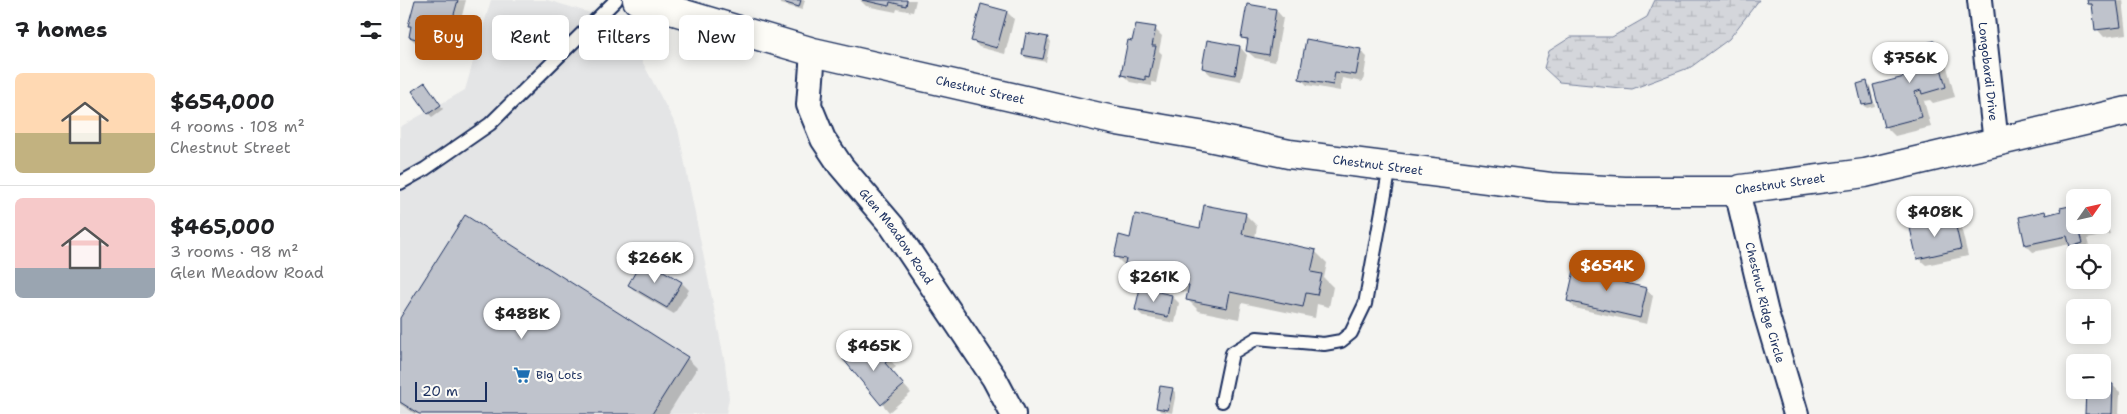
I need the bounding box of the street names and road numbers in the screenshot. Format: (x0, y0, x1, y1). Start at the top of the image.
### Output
street label: Longobardi Drive (1975, 21, 2002, 122)
street label: Chestnut Street (934, 72, 1026, 108)
street label: Chestnut Street (1332, 152, 1424, 179)
street label: Chestnut Street (1734, 170, 1826, 198)
street label: Glen Meadow Road (856, 185, 937, 288)
street label: Chestnut Ridge Circle (1741, 241, 1788, 365)

